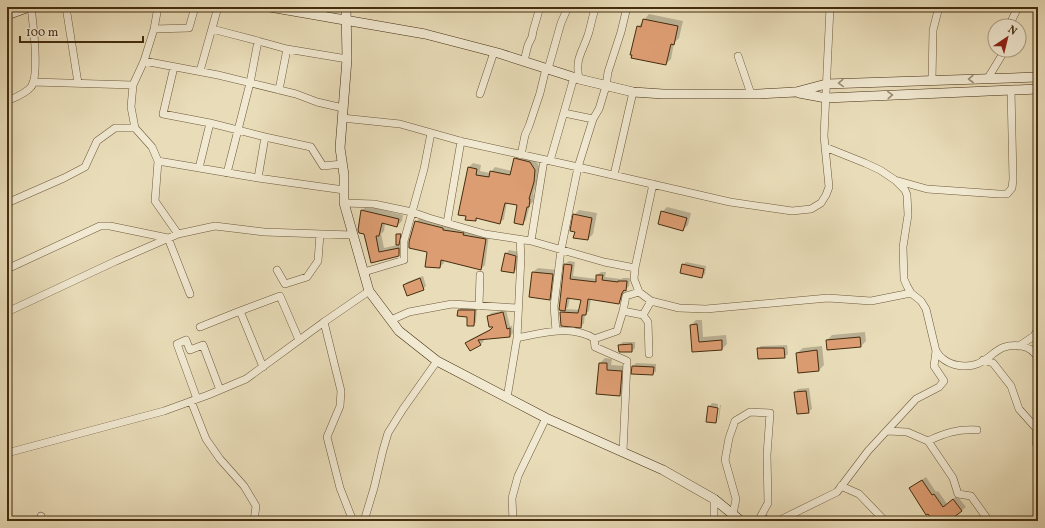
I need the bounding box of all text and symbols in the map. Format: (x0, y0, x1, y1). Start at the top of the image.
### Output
scale bar (20, 18, 143, 44)
north arrow (987, 18, 1027, 58)
text: N (1004, 23, 1019, 39)
text: 100 m (26, 25, 59, 41)
one-way arrow (968, 75, 974, 83)
one-way arrow (838, 79, 844, 87)
one-way arrow (887, 90, 893, 99)

